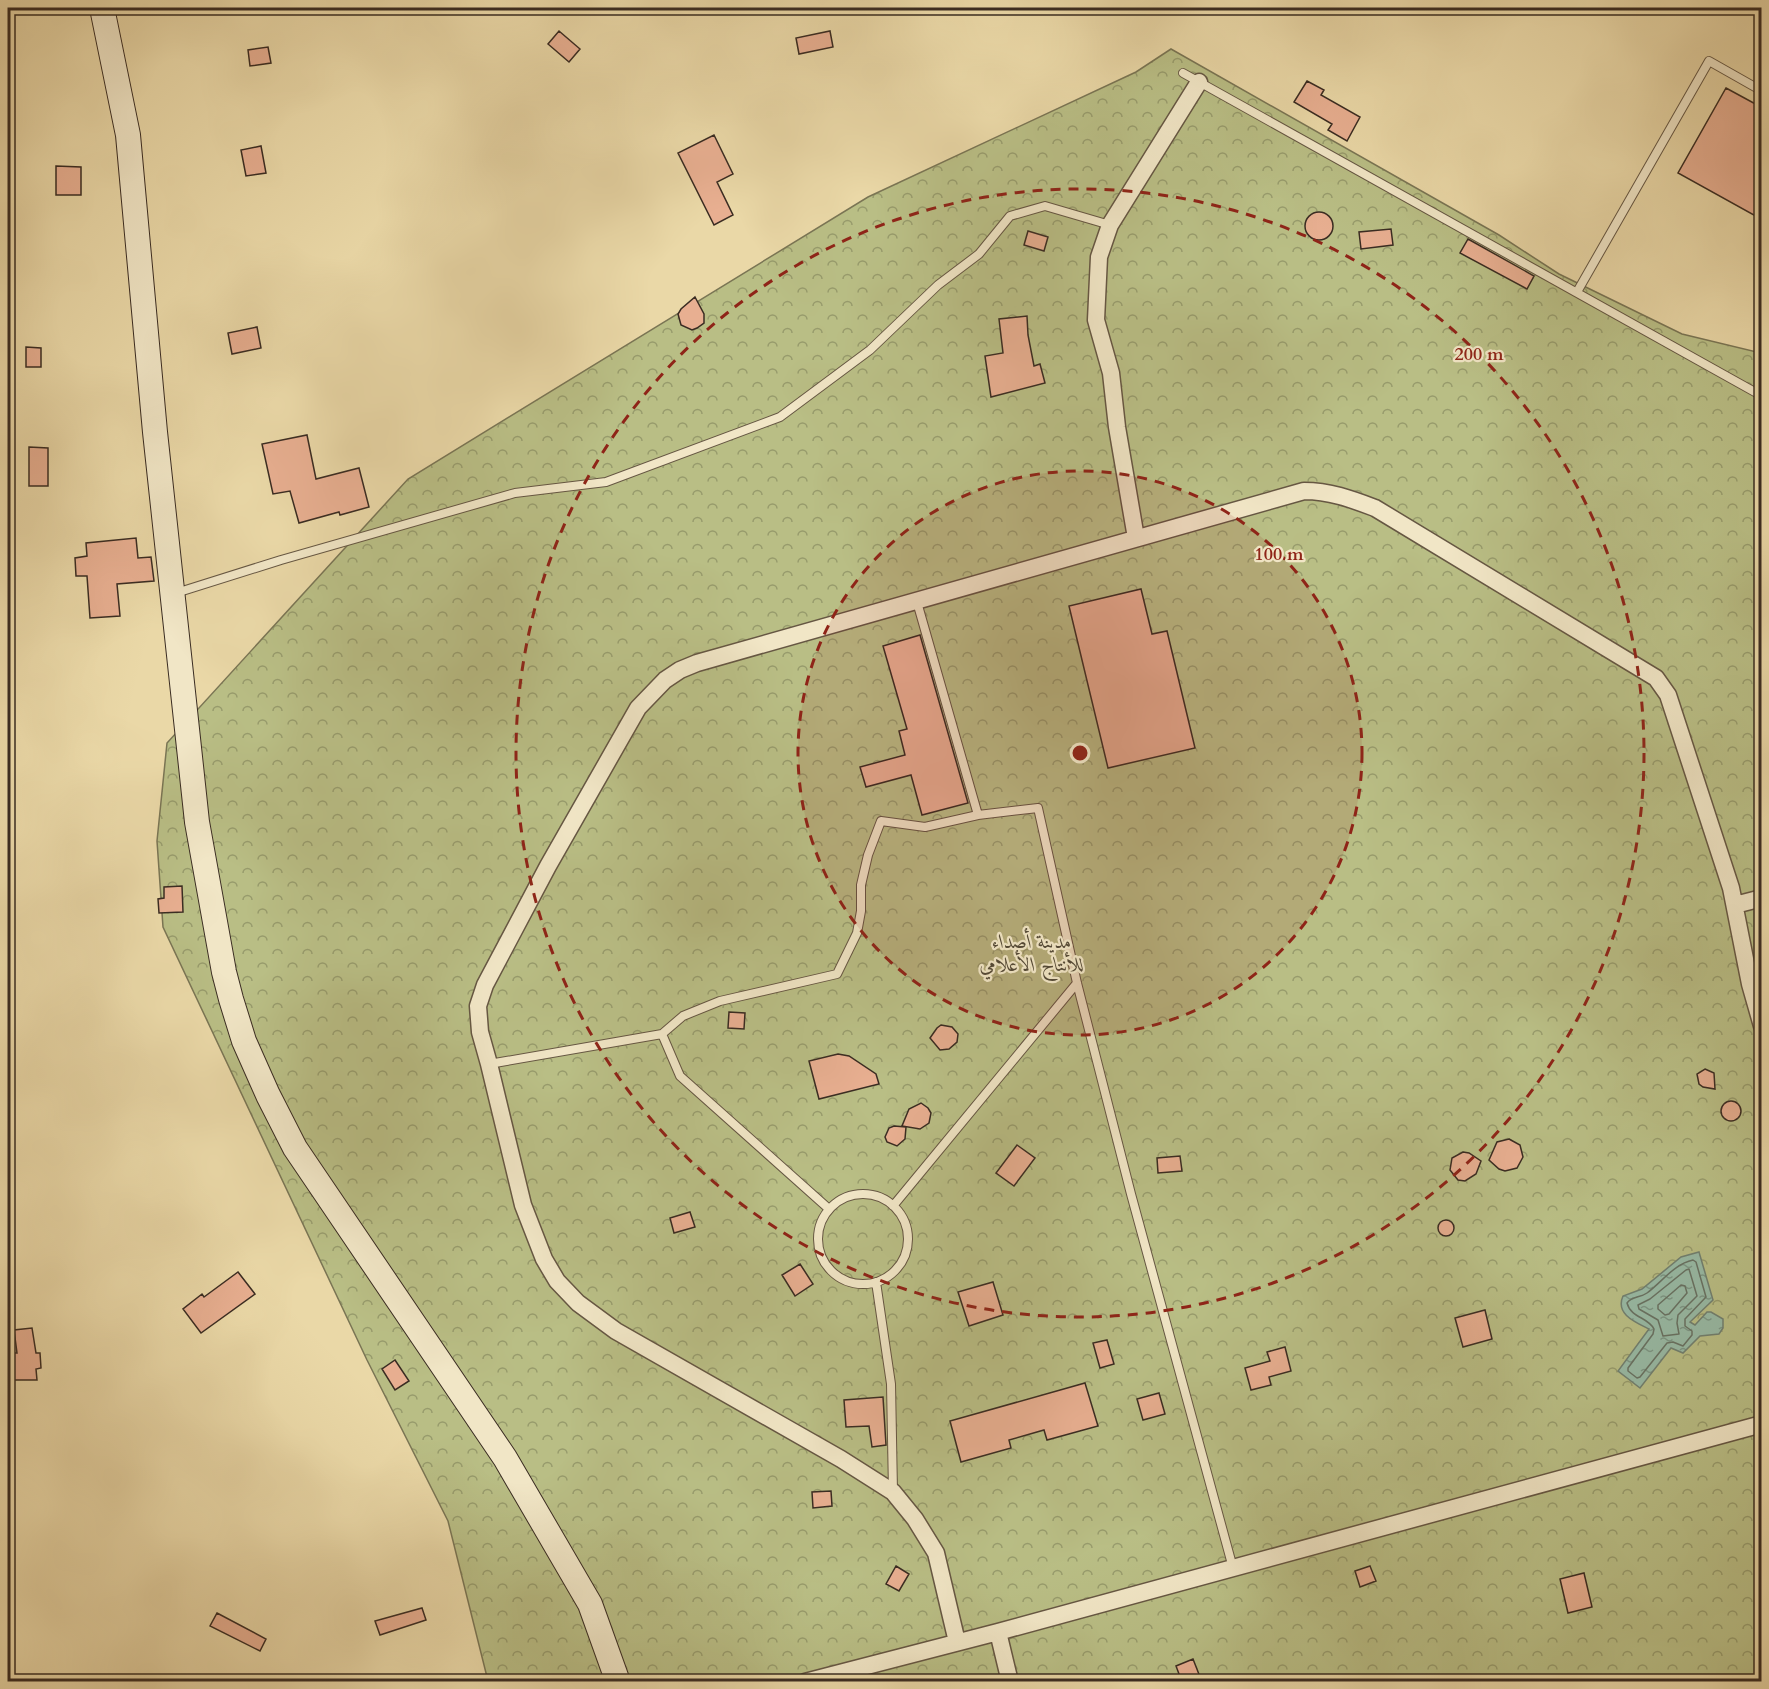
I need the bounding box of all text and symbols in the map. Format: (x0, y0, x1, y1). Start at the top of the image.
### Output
text: 200 m (1454, 342, 1504, 367)
text: 100 m (1254, 542, 1304, 567)
centre of rings (1070, 743, 1090, 763)
park label: مدينة أصداء للأنتاج الأعلامي (980, 927, 1084, 982)

